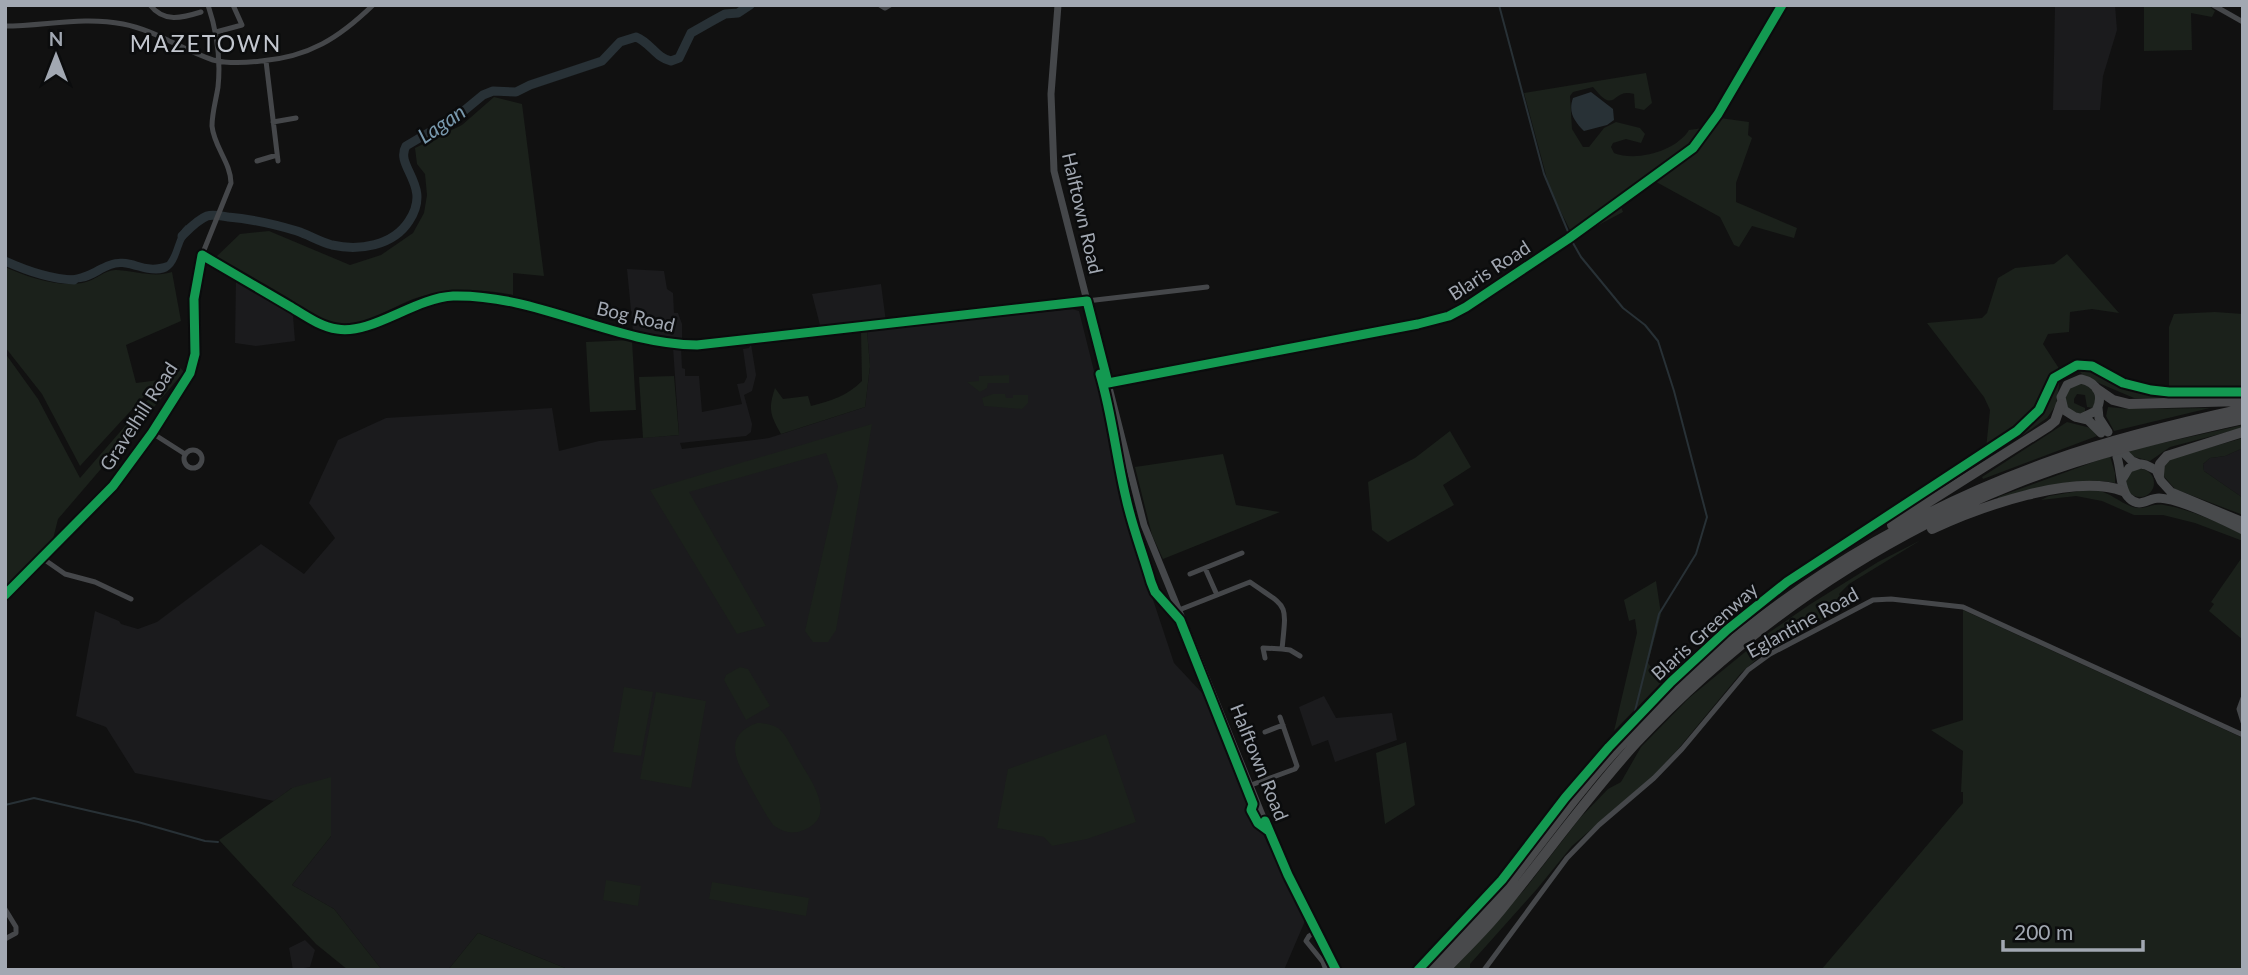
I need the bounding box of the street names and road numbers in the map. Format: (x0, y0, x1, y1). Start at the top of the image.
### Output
street label: Halftown Road (1058, 150, 1108, 276)
street label: Blaris Road (1444, 235, 1534, 305)
street label: Bog Road (595, 296, 677, 336)
street label: Gravelhill Road (94, 357, 182, 475)
street label: Blaris Greenway (1646, 577, 1762, 685)
street label: Eglantine Road (1742, 582, 1862, 662)
street label: Halftown Road (1226, 700, 1294, 824)

